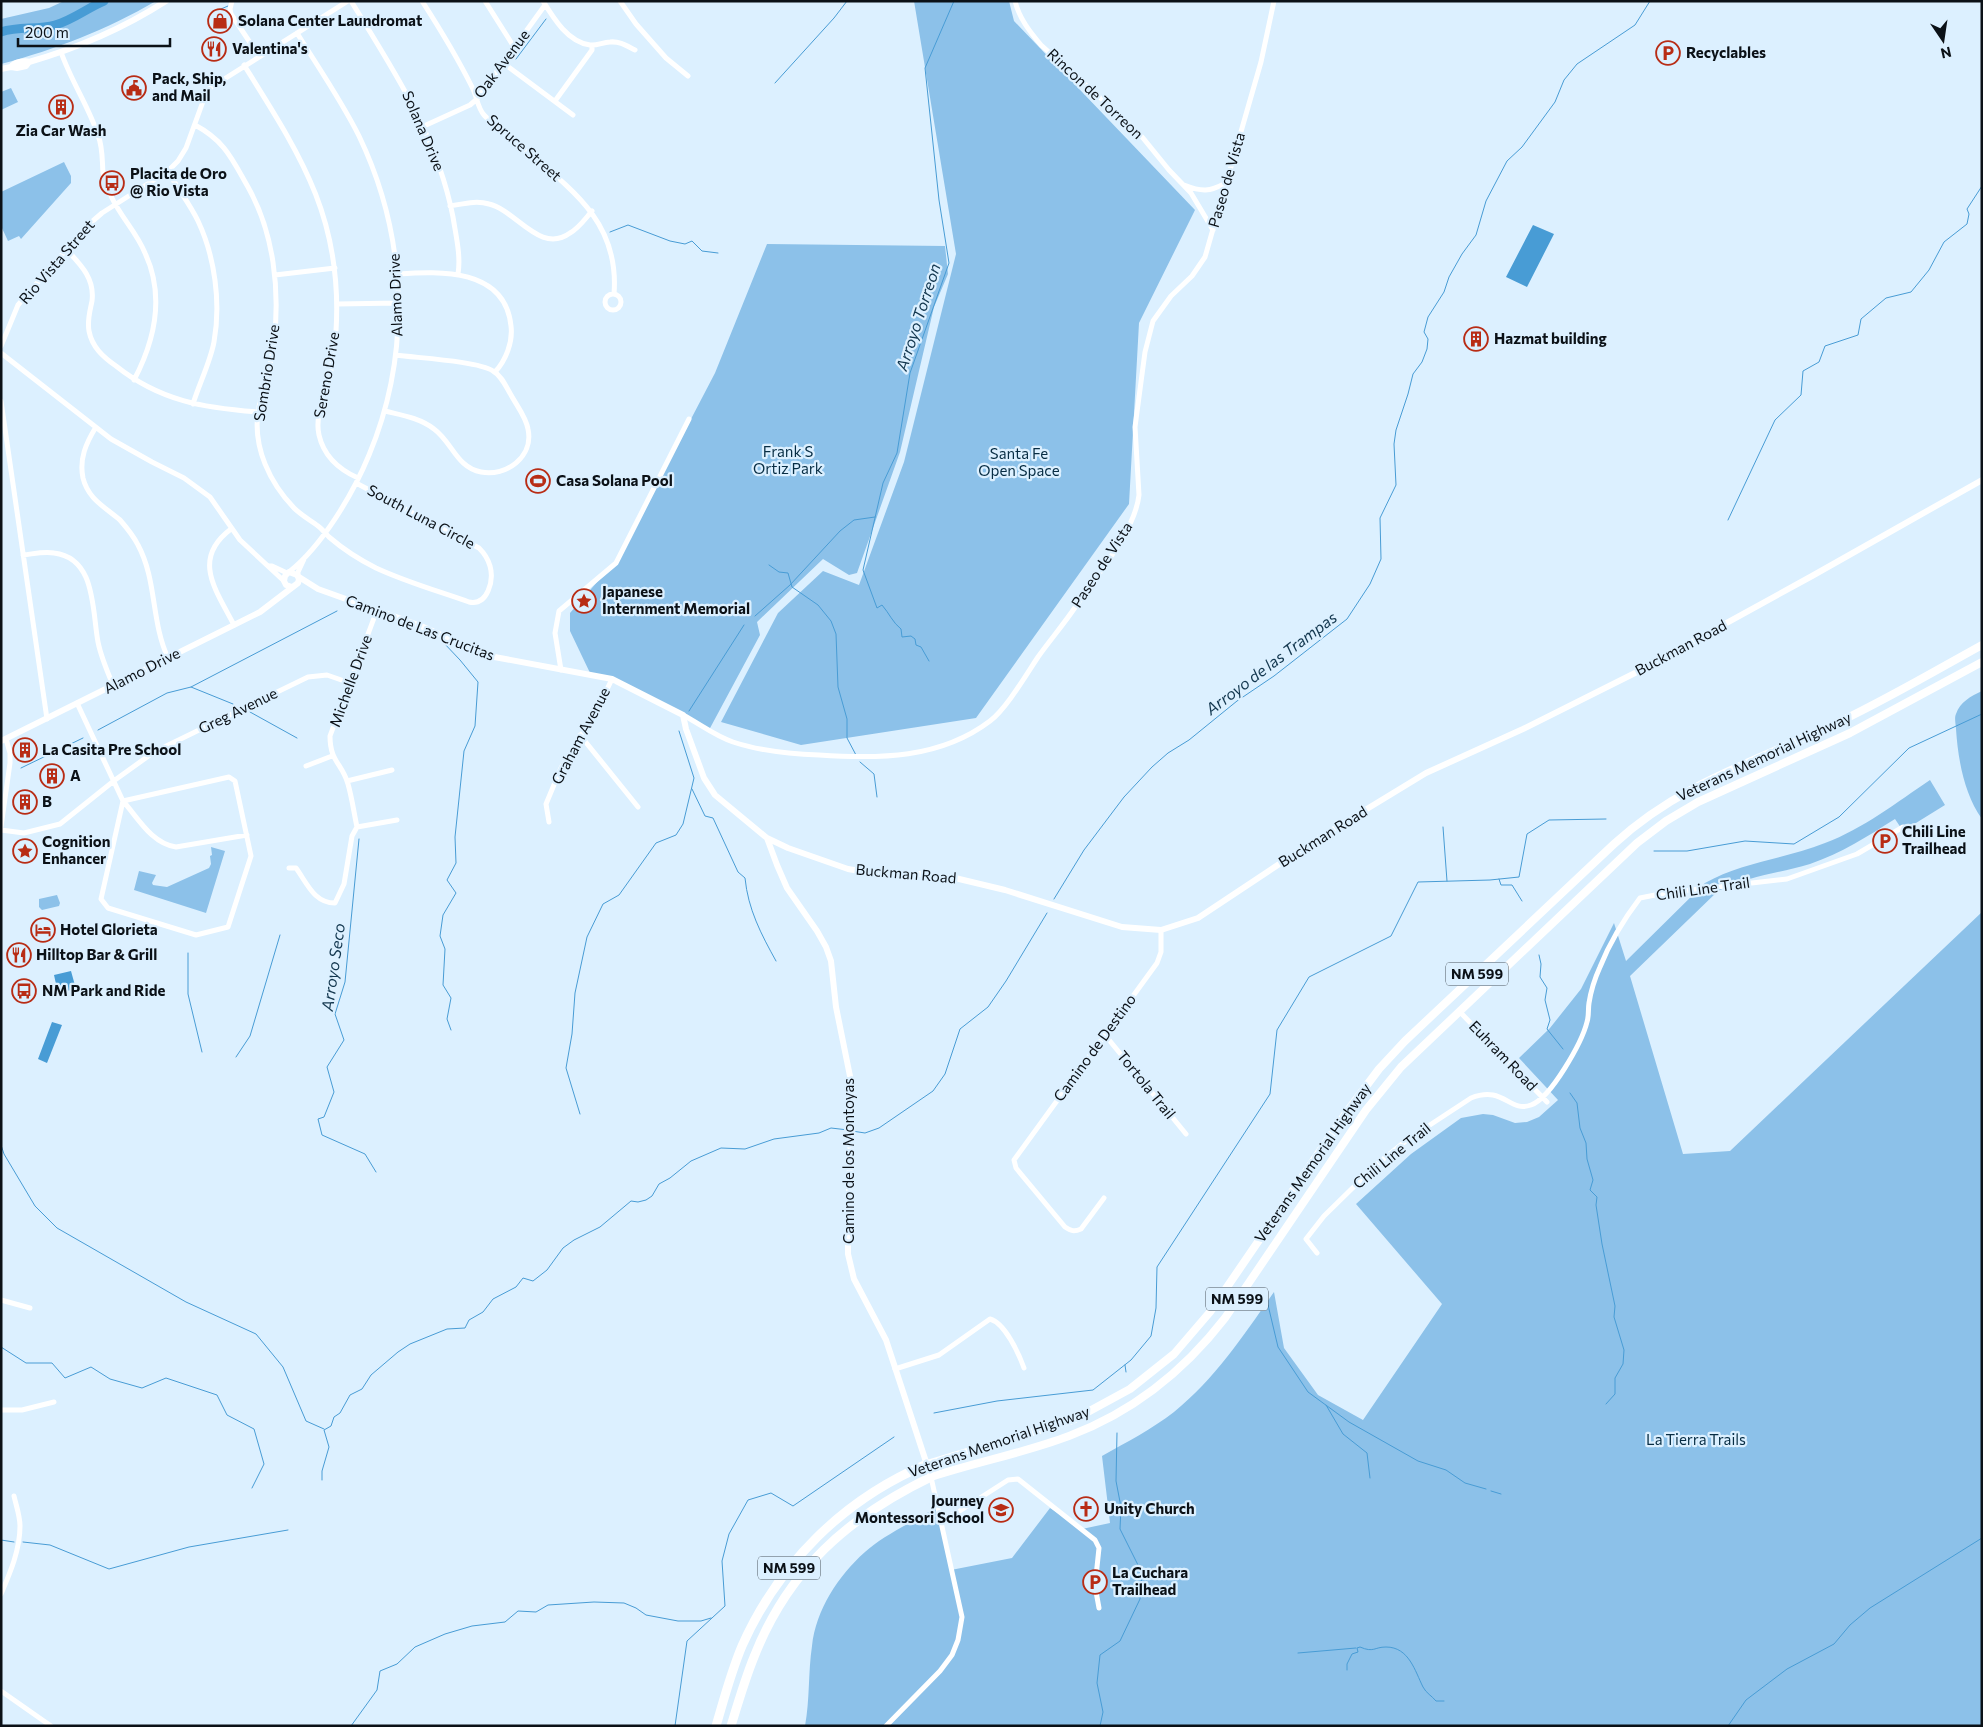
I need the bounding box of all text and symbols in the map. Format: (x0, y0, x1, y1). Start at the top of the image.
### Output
shop icon: Solana Center Laundromat (207, 8, 233, 34)
place label: Solana Center Laundromat (238, 11, 422, 29)
scale bar (18, 15, 170, 47)
north arrow (1918, 15, 1968, 65)
text: 200 m (25, 23, 69, 41)
street label: Oak Avenue (470, 26, 533, 101)
restaurant icon: Valentina's (201, 36, 227, 62)
place label: Valentina's (232, 39, 308, 57)
parking icon: Recyclables (1655, 40, 1681, 66)
place label: Recyclables (1686, 43, 1766, 61)
street label: Rincon de Torreon (1044, 44, 1147, 142)
text: N (1939, 44, 1953, 63)
place label: Pack, Ship, and Mail (152, 69, 227, 104)
public building icon: Pack, Ship, and Mail (121, 75, 147, 101)
street label: Solana Drive (399, 88, 449, 173)
building icon: Zia Car Wash (48, 94, 74, 120)
street label: Spruce Street (484, 110, 566, 184)
place label: Zia Car Wash (16, 121, 106, 139)
street label: Paseo de Vista (1204, 130, 1248, 229)
place label: Placita de Oro @ Rio Vista (130, 164, 227, 199)
bus stop icon: Placita de Oro @ Rio Vista (99, 170, 125, 196)
street label: Rio Vista Street (15, 215, 98, 307)
street label: Alamo Drive (385, 253, 405, 337)
water label: Arroyo Torreon (891, 261, 944, 374)
street label: Sombrio Drive (249, 323, 283, 422)
building icon: Hazmat building (1463, 326, 1489, 352)
place label: Hazmat building (1494, 329, 1607, 347)
street label: Sereno Drive (310, 330, 342, 419)
park label: Frank S Ortiz Park (753, 442, 823, 477)
park label: Santa Fe Open Space (978, 444, 1060, 479)
sports icon: Casa Solana Pool (525, 468, 551, 494)
place label: Casa Solana Pool (556, 471, 673, 489)
street label: South Luna Circle (365, 480, 478, 552)
street label: Paseo de Vista (1067, 518, 1135, 611)
place label: Japanese Internment Memorial (602, 582, 750, 617)
place icon: Japanese Internment Memorial (571, 588, 597, 614)
street label: Camino de Las Crucitas (343, 590, 497, 664)
water label: Arroyo de las Trampas (1201, 607, 1340, 719)
street label: Buckman Road (1632, 615, 1729, 679)
street label: Michelle Drive (325, 632, 375, 729)
street label: Alamo Drive (100, 643, 183, 697)
street label: Greg Avenue (195, 683, 280, 737)
street label: Graham Avenue (547, 684, 613, 787)
street label: Veterans Memorial Highway (1673, 708, 1854, 805)
building icon: La Casita Pre School (12, 737, 38, 763)
place label: La Casita Pre School (42, 740, 181, 758)
building icon: A (39, 763, 65, 789)
place label: A (70, 766, 81, 784)
building icon: B (12, 789, 38, 815)
place label: B (42, 792, 52, 810)
street label: Buckman Road (1275, 802, 1370, 871)
place label: Chili Line Trailhead (1902, 822, 1966, 857)
parking icon: Chili Line Trailhead (1872, 828, 1898, 854)
place label: Cognition Enhancer (42, 832, 110, 867)
place icon: Cognition Enhancer (12, 838, 38, 864)
street label: Buckman Road (855, 860, 957, 886)
street label: Chili Line Trail (1655, 872, 1751, 904)
hotel icon: Hotel Glorieta (30, 917, 56, 943)
place label: Hotel Glorieta (60, 920, 158, 938)
water label: Arroyo Seco (317, 922, 348, 1013)
restaurant icon: Hilltop Bar & Grill (6, 942, 32, 968)
place label: Hilltop Bar & Grill (36, 945, 157, 963)
road number: NM 599 (1446, 962, 1508, 986)
bus stop icon: NM Park and Ride (11, 978, 37, 1004)
place label: NM Park and Ride (42, 981, 165, 999)
street label: Camino de Destino (1049, 990, 1139, 1105)
street label: Euhram Road (1466, 1016, 1542, 1094)
street label: Tortola Trail (1114, 1047, 1180, 1122)
street label: Camino de los Montoyas (839, 1078, 857, 1244)
street label: Veterans Memorial Highway (1250, 1079, 1374, 1246)
street label: Chili Line Trail (1349, 1118, 1434, 1192)
road number: NM 599 (1206, 1288, 1268, 1310)
street label: Veterans Memorial Highway (906, 1401, 1092, 1481)
park label: La Tierra Trails (1646, 1430, 1746, 1448)
place label: Journey Montessori School (855, 1491, 985, 1526)
church icon: Unity Church (1073, 1496, 1099, 1522)
school or university icon: Journey Montessori School (988, 1497, 1014, 1523)
place label: Unity Church (1104, 1499, 1195, 1517)
road number: NM 599 (758, 1556, 820, 1580)
place label: La Cuchara Trailhead (1112, 1563, 1188, 1598)
parking icon: La Cuchara Trailhead (1082, 1569, 1108, 1595)

